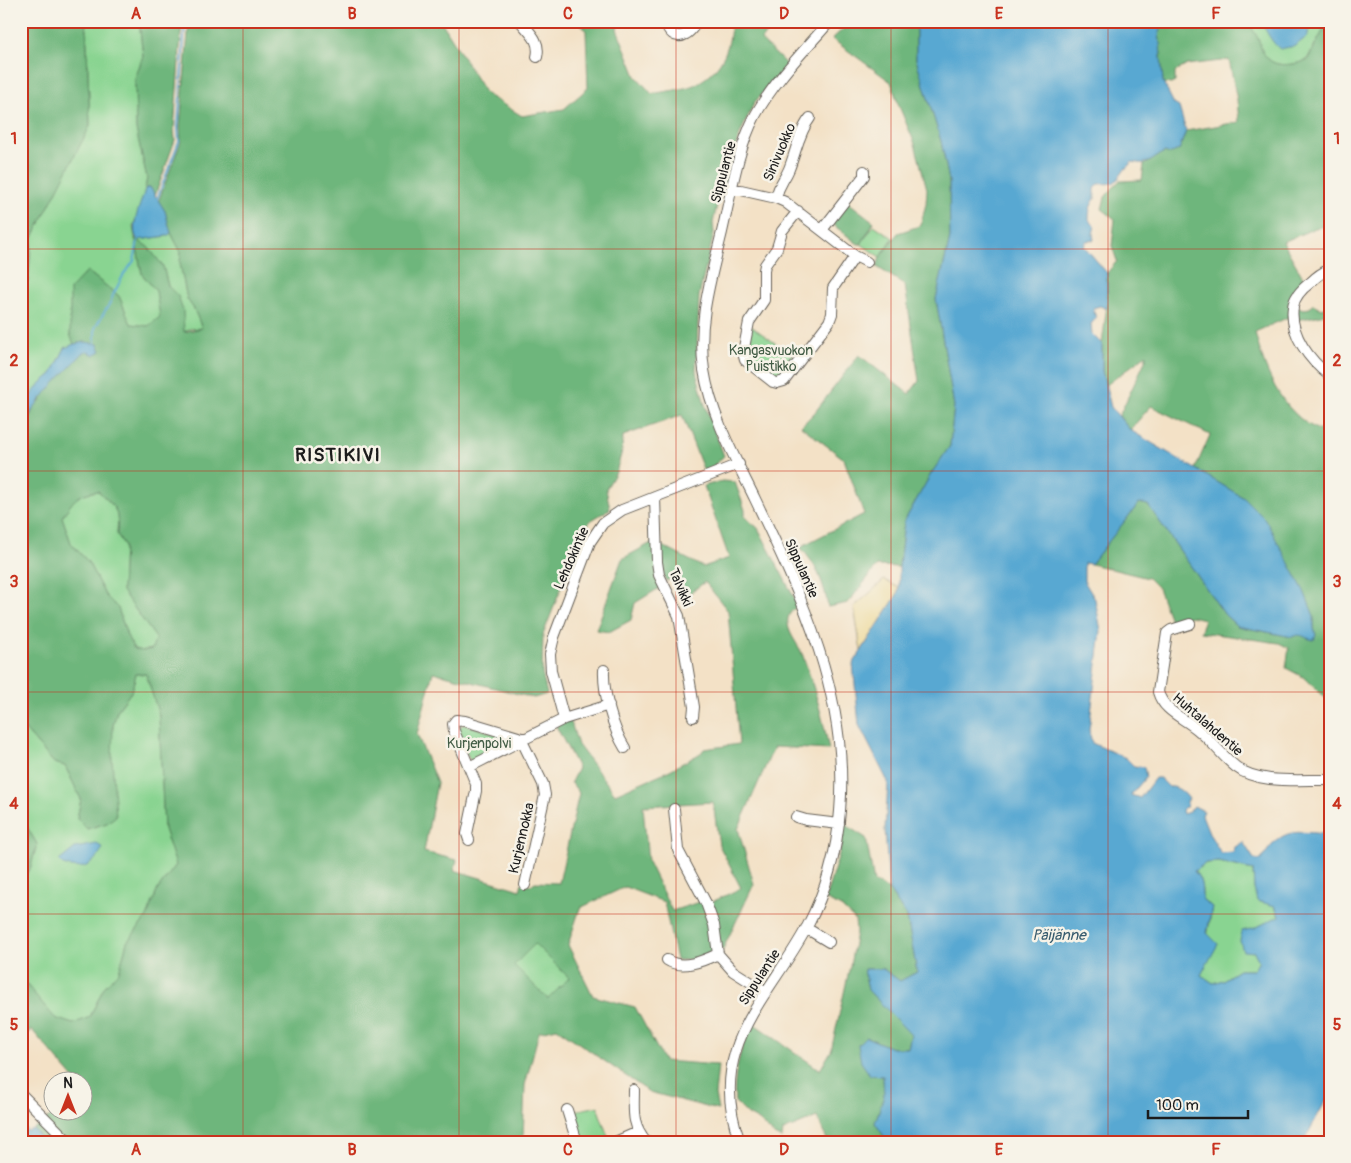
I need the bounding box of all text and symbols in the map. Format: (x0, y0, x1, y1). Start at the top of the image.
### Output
text: A (131, 4, 142, 24)
text: B (347, 4, 357, 24)
text: C (563, 4, 573, 24)
text: D (779, 4, 789, 24)
text: E (995, 4, 1004, 24)
text: F (1211, 4, 1221, 24)
street label: Sinivuokko (760, 120, 799, 184)
text: 1 (11, 129, 17, 149)
text: 1 (1334, 129, 1340, 149)
street label: Sippulantie (707, 139, 740, 205)
park label: Kangasvuokon Puistikko (729, 342, 813, 375)
text: 2 (10, 351, 19, 371)
text: 2 (1333, 351, 1342, 371)
district label: RISTIKIVI (295, 443, 381, 467)
street label: Lehdokintie (550, 524, 593, 592)
street label: Sippulantie (781, 536, 822, 601)
street label: Talvikki (665, 566, 696, 609)
text: 3 (10, 572, 19, 592)
text: 3 (1333, 572, 1342, 592)
street label: Huhtalahdentie (1169, 689, 1246, 760)
park label: Kurjenpolvi (447, 735, 512, 752)
text: 4 (9, 794, 19, 814)
text: 4 (1332, 794, 1342, 814)
street label: Kurjennokka (505, 801, 538, 875)
water label: Päijänne (1032, 926, 1087, 945)
street label: Sippulantie (735, 946, 784, 1008)
text: 5 (10, 1015, 19, 1035)
text: 5 (1333, 1015, 1342, 1035)
north arrow (42, 1070, 92, 1120)
text: N (63, 1075, 73, 1092)
scale bar (1148, 1088, 1248, 1120)
text: 100 m (1156, 1096, 1199, 1115)
text: A (131, 1140, 142, 1160)
text: B (347, 1140, 357, 1160)
text: C (563, 1140, 573, 1160)
text: D (779, 1140, 789, 1160)
text: E (995, 1140, 1004, 1160)
text: F (1211, 1140, 1221, 1160)

